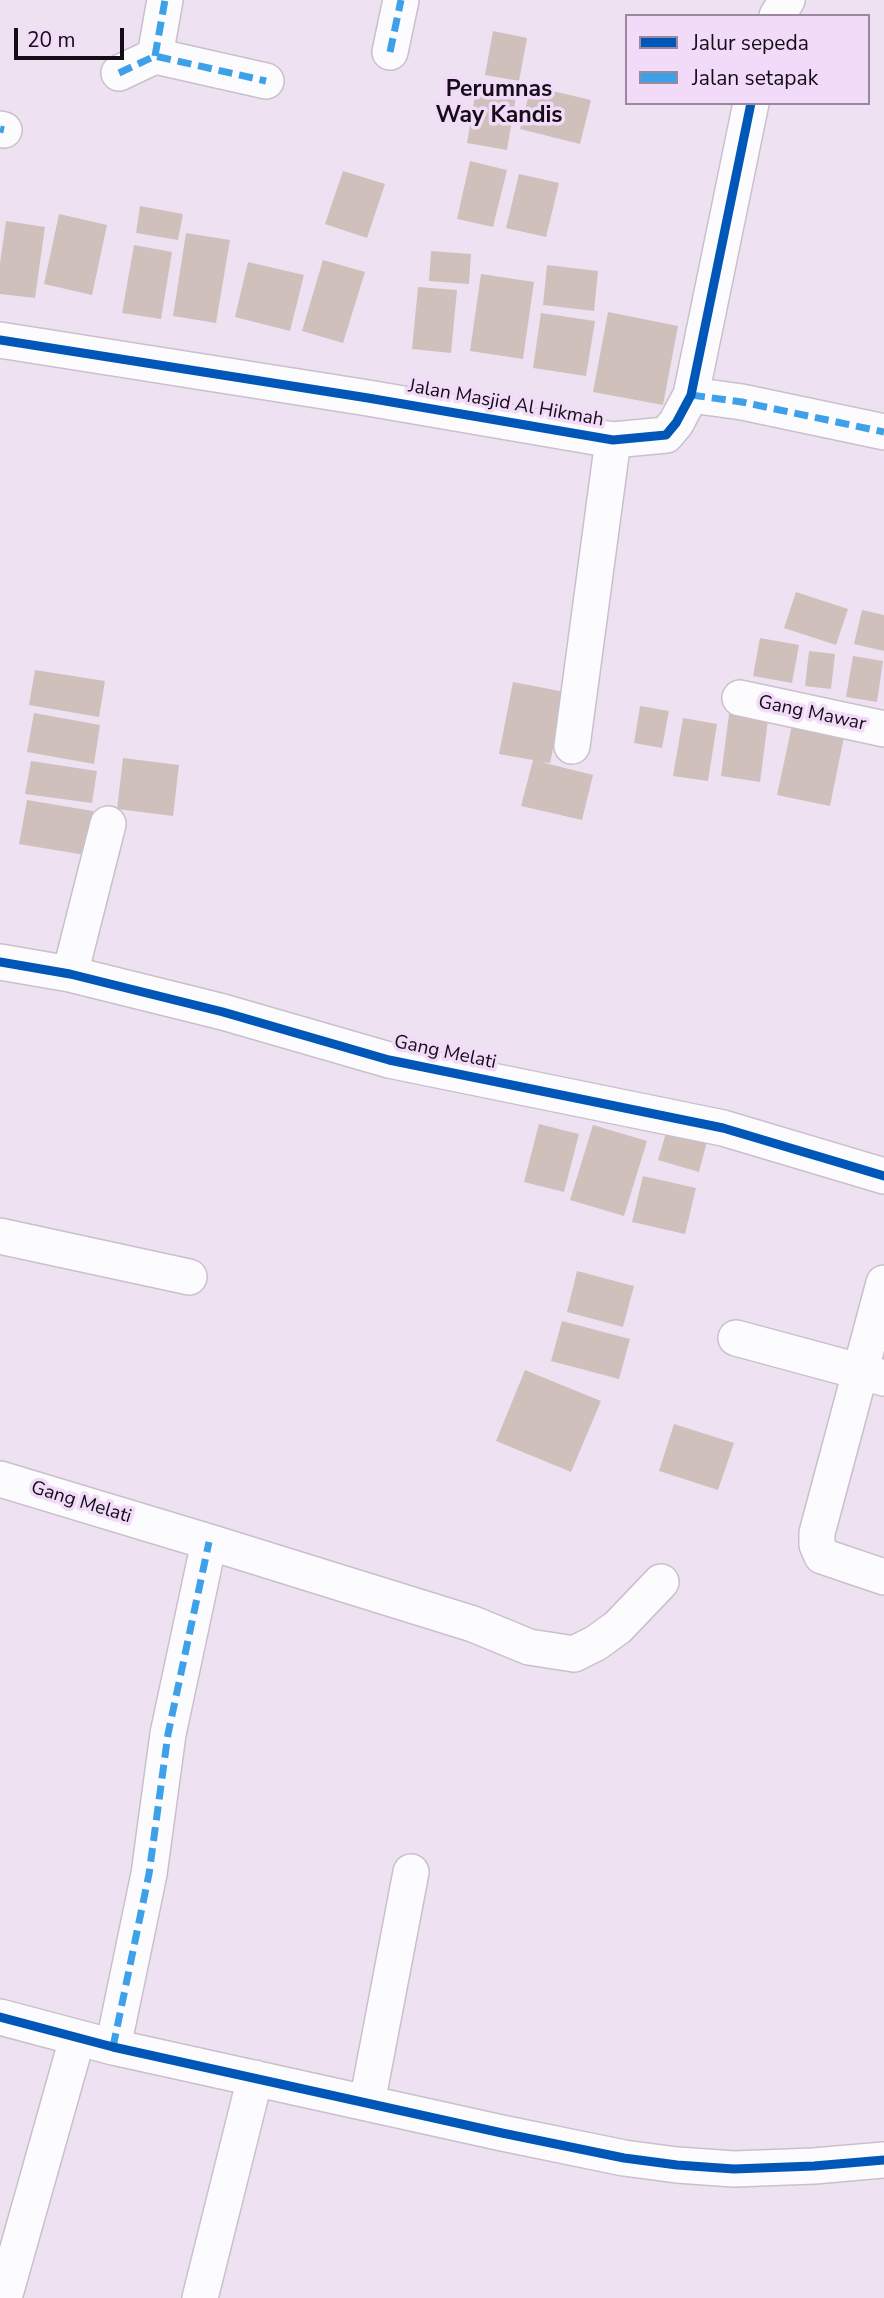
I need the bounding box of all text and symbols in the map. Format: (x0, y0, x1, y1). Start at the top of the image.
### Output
scale bar (18, 14, 128, 58)
legend (625, 14, 870, 105)
text: 20 m (27, 26, 76, 54)
text: Jalur sepeda (692, 29, 809, 57)
text: Jalan setapak (692, 64, 818, 92)
district label: Perumnas Way Kandis (435, 76, 563, 130)
street label: Jalan Masjid Al Hikmah (407, 376, 605, 432)
street label: Gang Mawar (756, 691, 868, 737)
street label: Gang Melati (392, 1031, 498, 1075)
street label: Gang Melati (28, 1477, 134, 1529)

